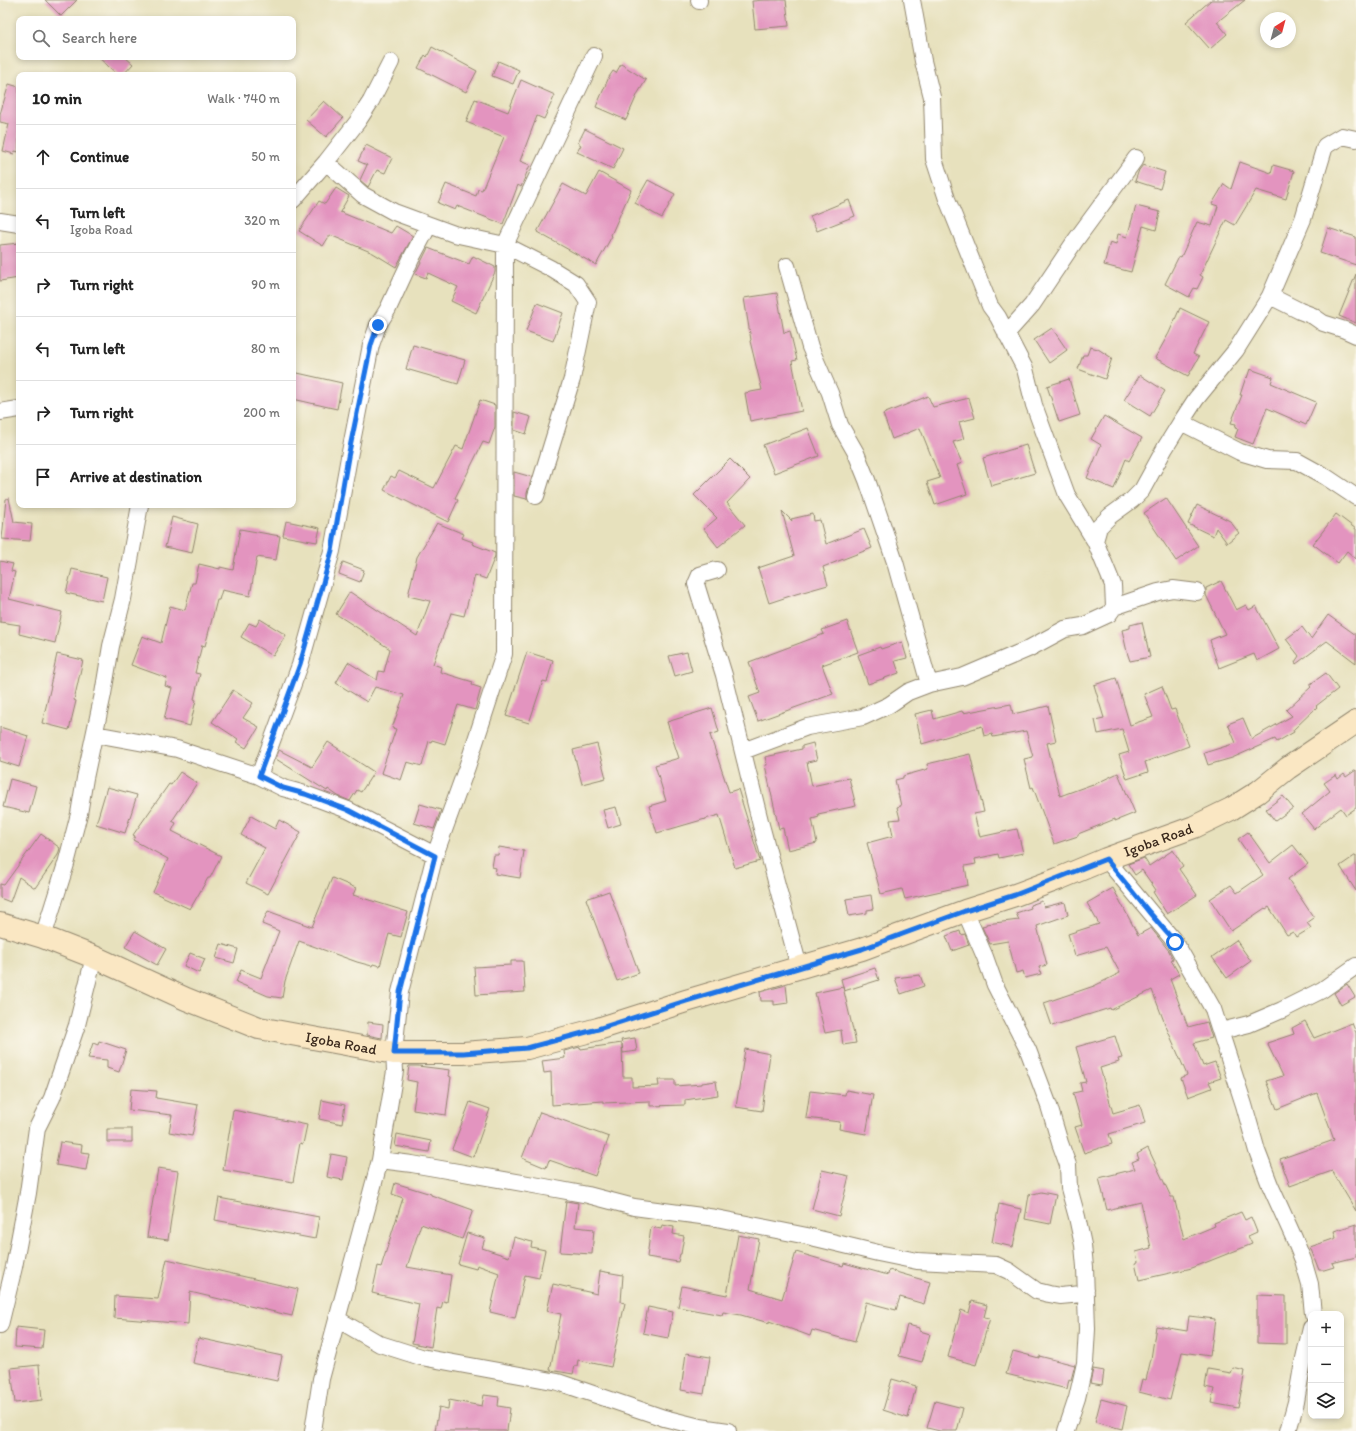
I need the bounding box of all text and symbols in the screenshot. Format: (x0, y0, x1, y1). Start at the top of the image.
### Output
north arrow (1260, 12, 1296, 48)
search box (16, 16, 296, 60)
icon: search (30, 27, 52, 49)
text: Search here (62, 29, 137, 47)
text: 10 min (32, 88, 82, 108)
text: Walk · 740 m (207, 91, 280, 106)
icon: ahead (32, 146, 54, 168)
text: Continue (70, 148, 129, 166)
text: 50 m (251, 149, 280, 164)
text: Turn left (70, 204, 125, 222)
icon: left (32, 210, 54, 232)
text: 320 m (244, 213, 280, 228)
text: Igoba Road (70, 222, 133, 237)
icon: right (32, 274, 54, 296)
text: Turn right (70, 276, 134, 294)
text: 90 m (251, 277, 280, 292)
route end (369, 316, 387, 334)
icon: left (32, 338, 54, 360)
text: Turn left (70, 340, 125, 358)
text: 80 m (251, 341, 280, 356)
icon: right (32, 402, 54, 424)
text: Turn right (70, 404, 134, 422)
text: 200 m (243, 405, 280, 420)
icon: arrive (32, 466, 54, 488)
text: Arrive at destination (70, 468, 202, 486)
street label: Igoba Road (1121, 819, 1195, 861)
route start (1166, 933, 1184, 951)
street label: Igoba Road (304, 1028, 378, 1059)
map controls (1308, 1311, 1344, 1419)
button: + (1308, 1311, 1344, 1347)
button: − (1308, 1347, 1344, 1383)
button: layers (1308, 1383, 1344, 1419)

